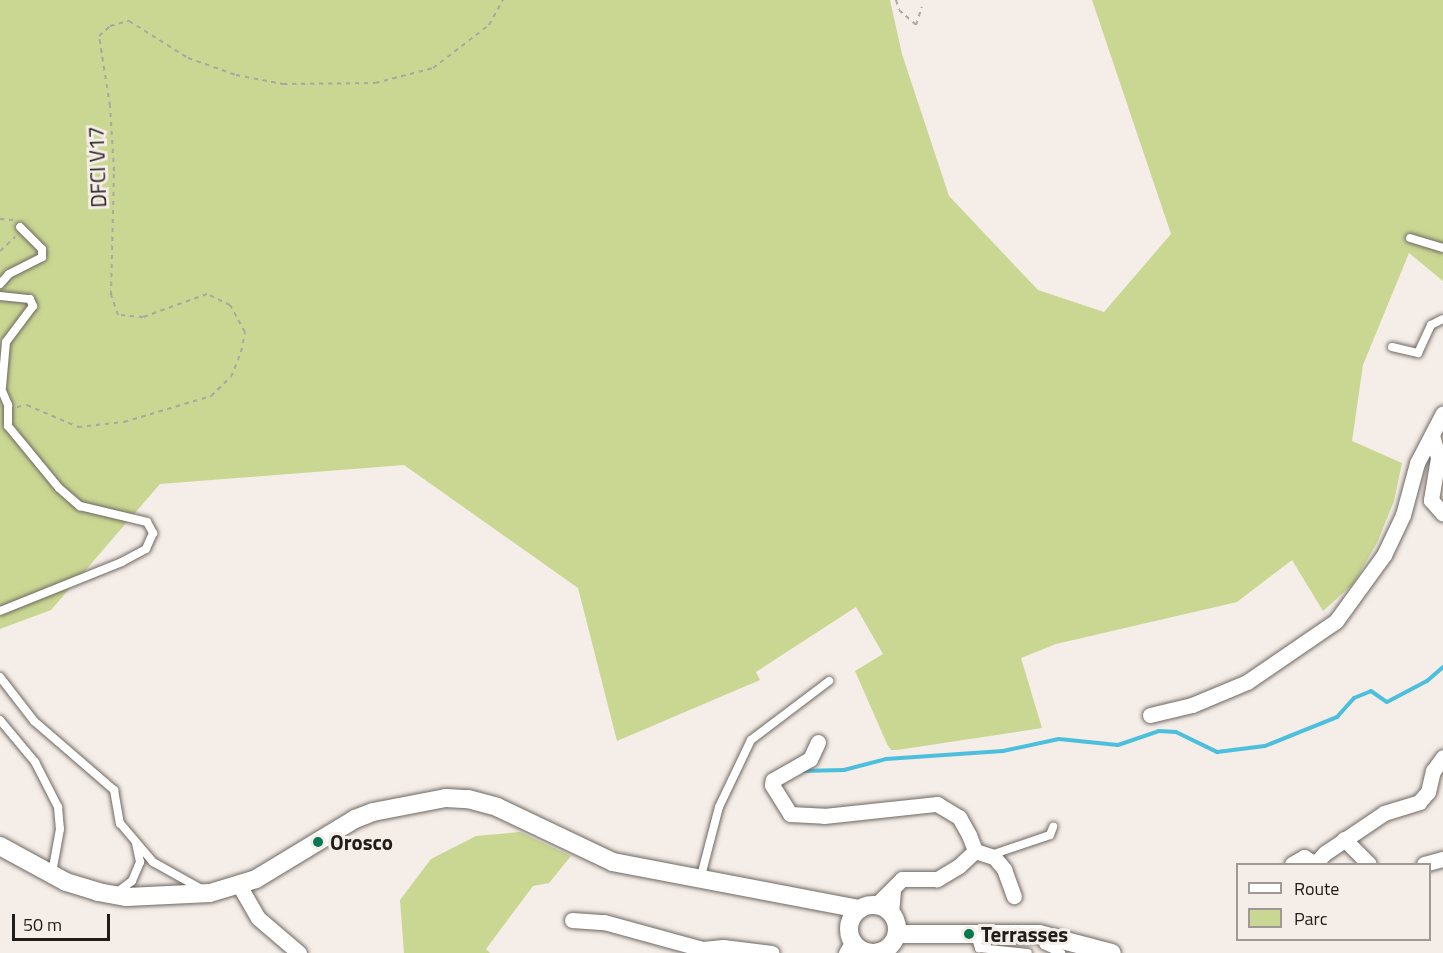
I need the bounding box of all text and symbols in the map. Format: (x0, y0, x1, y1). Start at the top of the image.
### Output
street label: DFCI V17 (83, 126, 111, 208)
place label: Orosco (330, 829, 393, 855)
marker: Orosco (311, 835, 325, 849)
legend (1236, 863, 1431, 941)
text: Route (1294, 875, 1339, 902)
scale bar (15, 902, 112, 940)
text: Parc (1294, 905, 1328, 932)
text: 50 m (23, 911, 62, 938)
place label: Terrasses (981, 921, 1068, 947)
marker: Terrasses (962, 927, 976, 941)

